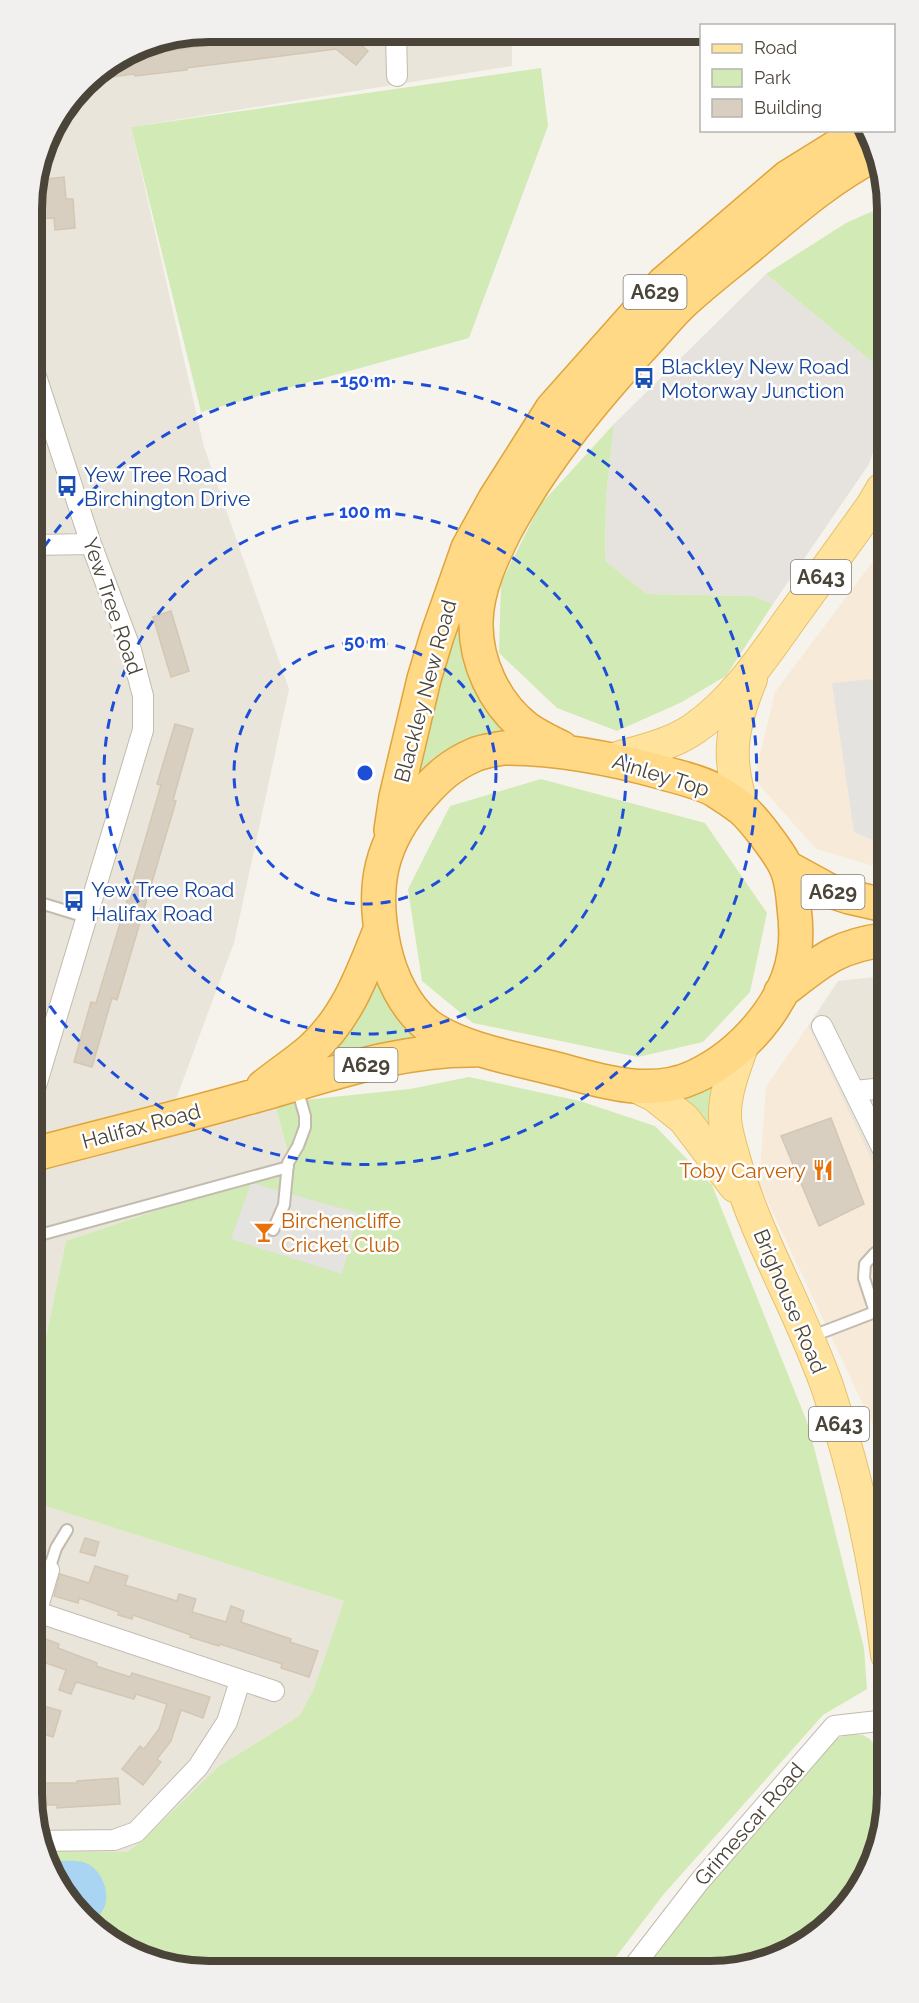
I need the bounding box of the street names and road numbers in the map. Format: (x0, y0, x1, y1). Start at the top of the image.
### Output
road number: A629 (624, 275, 686, 309)
street label: Yew Tree Road (78, 534, 148, 678)
road number: A643 (791, 560, 851, 594)
street label: Blackley New Road (389, 597, 461, 785)
street label: Ainley Top (609, 748, 713, 802)
road number: A629 (802, 875, 864, 909)
road number: A629 (334, 1048, 398, 1082)
street label: Halifax Road (79, 1098, 203, 1154)
street label: Brighouse Road (748, 1225, 832, 1377)
road number: A643 (809, 1407, 869, 1441)
street label: Grimescar Road (689, 1758, 809, 1890)

